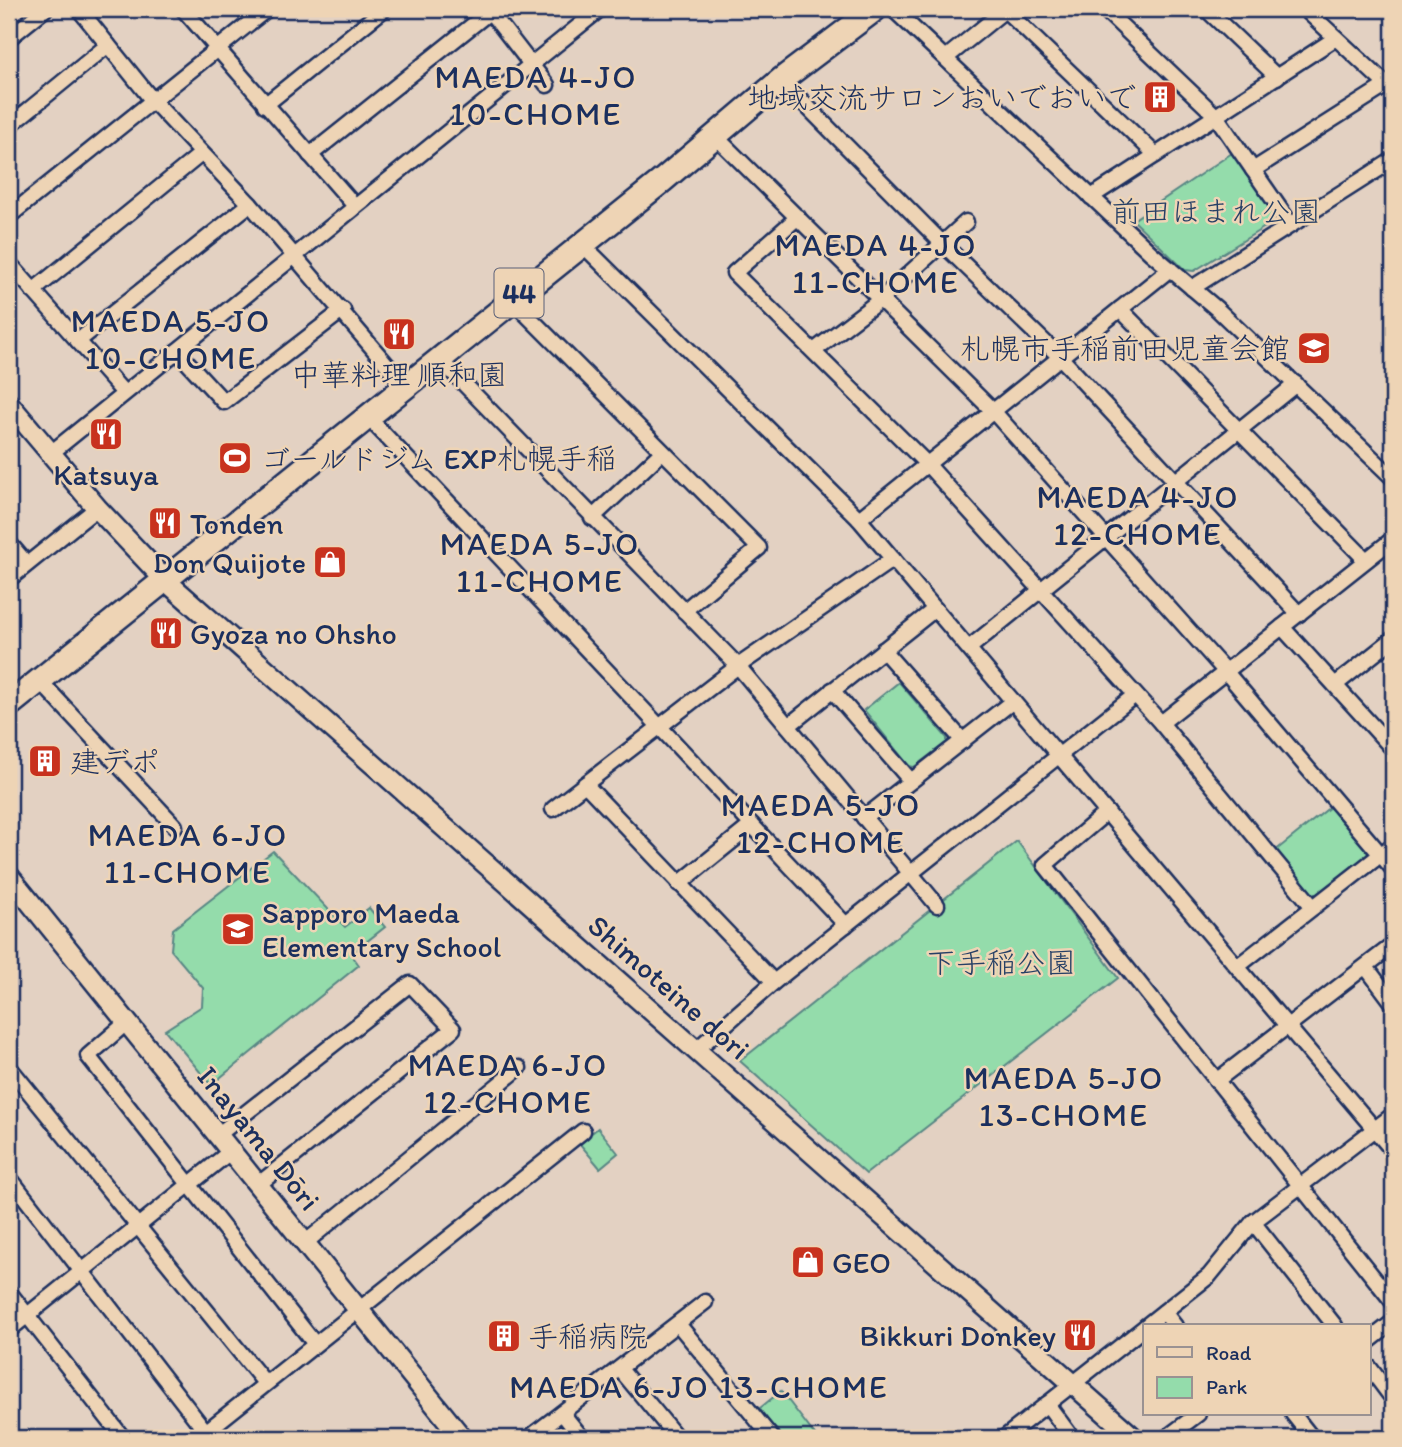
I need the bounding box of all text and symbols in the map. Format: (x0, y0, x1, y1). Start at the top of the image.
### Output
district label: MAEDA 4-JO 10-CHOME (435, 58, 637, 133)
building icon: 地域交流サロンおいでおいで (1141, 78, 1179, 116)
place label: 地域交流サロンおいでおいで (747, 79, 1136, 116)
park label: 前田ほまれ公園 (1111, 193, 1321, 230)
district label: MAEDA 4-JO 11-CHOME (775, 226, 977, 301)
road number: 44 (494, 268, 544, 318)
district label: MAEDA 5-JO 10-CHOME (71, 302, 271, 377)
restaurant icon: 中華料理 順和園 (380, 315, 418, 353)
school or university icon: 札幌市手稲前田児童会館 (1295, 329, 1333, 367)
place label: 札幌市手稲前田児童会館 (960, 330, 1290, 367)
place label: 中華料理 順和園 (291, 356, 507, 393)
restaurant icon: Katsuya (87, 415, 125, 453)
sports icon: ゴールドジム EXP札幌手稲 (216, 439, 254, 477)
place label: ゴールドジム EXP札幌手稲 (260, 440, 617, 477)
place label: Katsuya (53, 456, 159, 493)
district label: MAEDA 4-JO 12-CHOME (1037, 478, 1239, 553)
restaurant icon: Tonden (146, 504, 184, 542)
place label: Tonden (190, 505, 283, 542)
district label: MAEDA 5-JO 11-CHOME (440, 525, 640, 600)
shop icon: Don Quijote (311, 543, 349, 581)
place label: Don Quijote (153, 544, 306, 581)
restaurant icon: Gyoza no Ohsho (147, 614, 185, 652)
place label: Gyoza no Ohsho (190, 615, 397, 652)
building icon: 建デポ (26, 742, 64, 780)
place label: 建デポ (70, 743, 160, 780)
district label: MAEDA 5-JO 12-CHOME (721, 786, 921, 861)
district label: MAEDA 6-JO 11-CHOME (88, 816, 288, 891)
place label: Sapporo Maeda Elementary School (262, 894, 502, 965)
street label: Shimoteine dori (581, 907, 757, 1067)
school or university icon: Sapporo Maeda Elementary School (219, 910, 257, 948)
park label: 下手稲公園 (926, 944, 1076, 981)
district label: MAEDA 6-JO 12-CHOME (408, 1046, 608, 1121)
street label: Inayama Dōri (190, 1058, 328, 1218)
district label: MAEDA 5-JO 13-CHOME (964, 1059, 1164, 1134)
shop icon: GEO (789, 1243, 827, 1281)
place label: GEO (832, 1244, 891, 1281)
restaurant icon: Bikkuri Donkey (1061, 1316, 1099, 1354)
building icon: 手稲病院 (485, 1317, 523, 1355)
place label: Bikkuri Donkey (860, 1317, 1056, 1354)
place label: 手稲病院 (528, 1318, 648, 1355)
legend (1143, 1324, 1370, 1416)
text: Road (1206, 1340, 1252, 1365)
district label: MAEDA 6-JO 13-CHOME (509, 1368, 889, 1406)
text: Park (1206, 1374, 1248, 1399)

